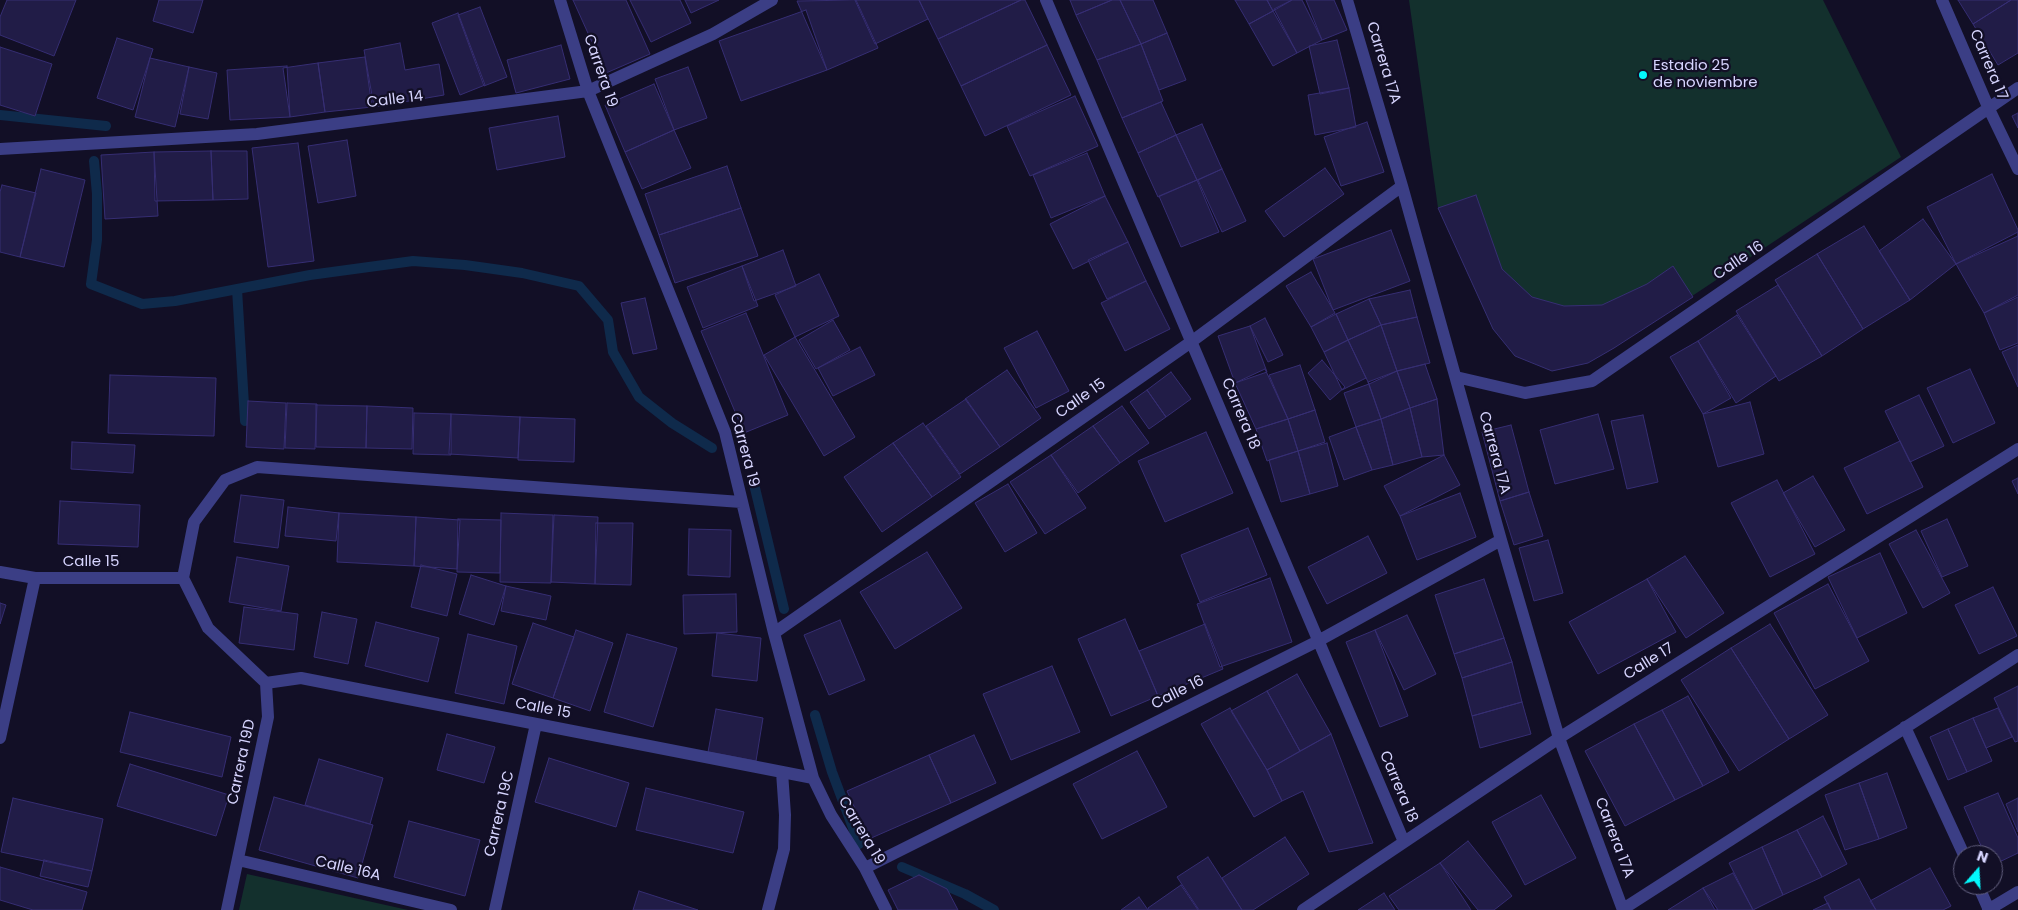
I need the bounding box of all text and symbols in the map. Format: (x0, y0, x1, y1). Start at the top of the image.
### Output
street label: Carrera 17A (1362, 20, 1404, 106)
street label: Carrera 17 (1965, 27, 2011, 103)
street label: Carrera 19 (579, 32, 621, 110)
place label: Estadio 25 de noviembre (1653, 57, 1758, 92)
marker: Estadio 25 de noviembre (1637, 69, 1649, 81)
street label: Calle 14 (366, 88, 424, 112)
street label: Calle 16 (1710, 238, 1768, 284)
street label: Calle 15 (1053, 375, 1109, 423)
street label: Carrera 18 (1217, 375, 1263, 453)
street label: Carrera 17A (1474, 410, 1514, 496)
street label: Carrera 19 (725, 411, 763, 489)
street label: Calle 15 (63, 553, 119, 571)
street label: Calle 17 (1621, 640, 1677, 684)
street label: Calle 16 (1149, 672, 1207, 714)
street label: Calle 15 (513, 695, 573, 723)
street label: Carrera 19D (224, 718, 260, 806)
street label: Carrera 18 (1375, 748, 1421, 826)
street label: Carrera 19C (481, 769, 519, 859)
street label: Carrera 19 (834, 794, 888, 868)
street label: Carrera 17A (1590, 795, 1638, 881)
north arrow (1953, 845, 2003, 895)
text: N (1974, 846, 1991, 868)
street label: Calle 16A (313, 853, 383, 885)

